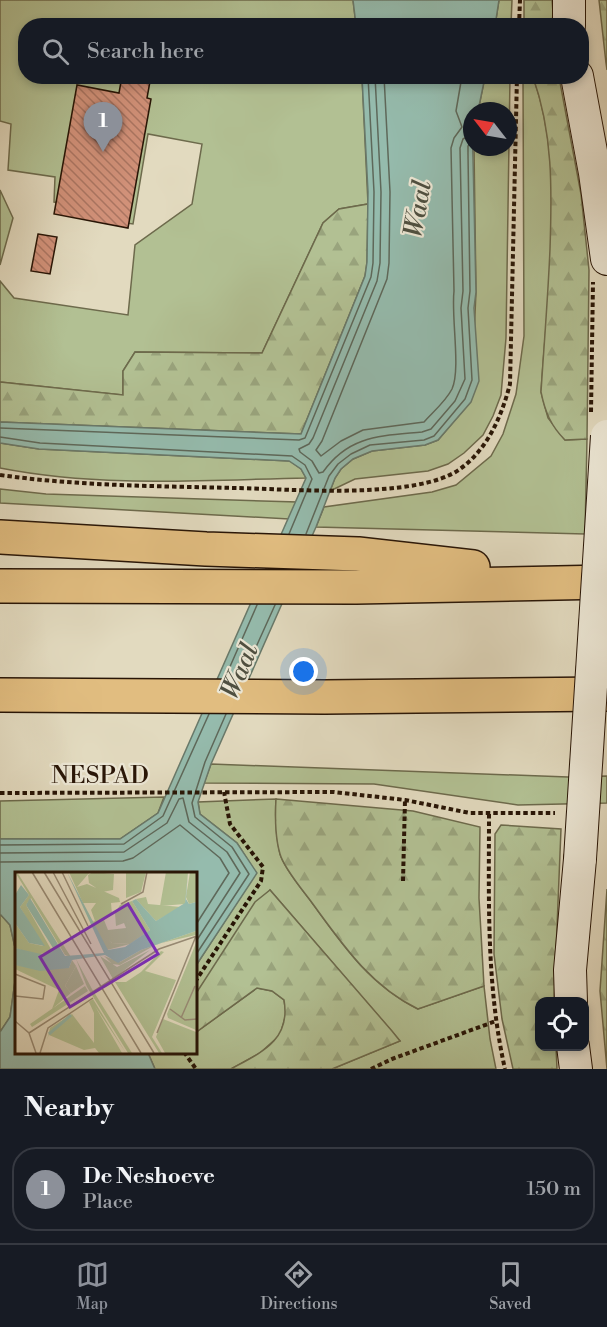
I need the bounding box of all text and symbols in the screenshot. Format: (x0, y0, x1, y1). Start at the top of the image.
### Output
search box (18, 18, 589, 84)
icon: search (39, 35, 72, 68)
text: Search here (87, 38, 204, 65)
pin: 1 (84, 102, 122, 152)
north arrow (463, 102, 517, 156)
water label: Waal (397, 178, 439, 240)
water label: Waal (214, 638, 266, 704)
your location (289, 657, 318, 686)
street label: NESPAD (51, 761, 149, 791)
inset map (15, 872, 196, 1054)
map controls (535, 997, 589, 1051)
button: locate (535, 997, 589, 1051)
text: Nearby (24, 1092, 114, 1124)
text: De Neshoeve (83, 1163, 215, 1190)
text: 1 (41, 1177, 50, 1202)
text: 150 m (526, 1177, 581, 1202)
text: Place (83, 1190, 133, 1215)
tab: Map (76, 1258, 109, 1314)
tab: Directions (260, 1258, 338, 1314)
tab: Saved (489, 1258, 531, 1314)

